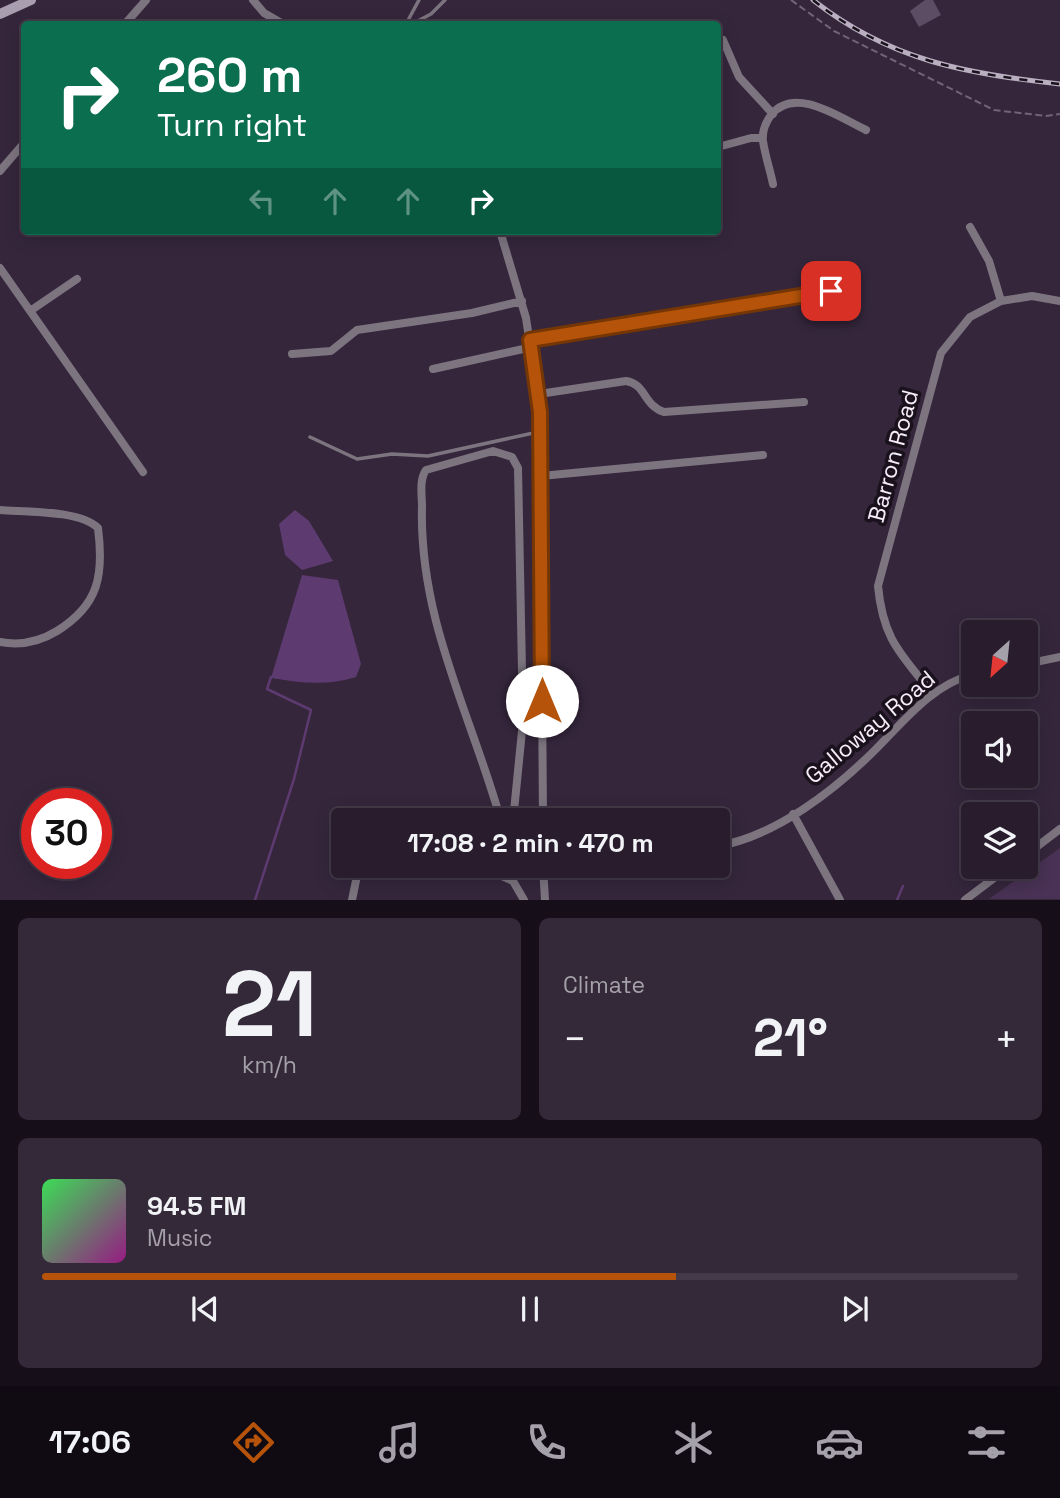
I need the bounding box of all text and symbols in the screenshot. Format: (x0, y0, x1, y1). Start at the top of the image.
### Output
text: 260 m (157, 44, 302, 106)
icon: right (42, 49, 133, 140)
text: Turn right (157, 105, 307, 145)
icon: left (243, 182, 281, 220)
icon: ahead (316, 182, 354, 220)
icon: ahead (389, 182, 427, 220)
icon: right (462, 182, 500, 220)
pin (801, 261, 861, 321)
icon: arrive (812, 272, 850, 310)
street label: Barron Road (861, 386, 925, 526)
north arrow (961, 620, 1038, 696)
map controls (961, 620, 1038, 879)
position arrow (505, 664, 579, 738)
street label: Galloway Road (799, 664, 941, 790)
button: sound (961, 711, 1038, 788)
speed limit sign: 30 (21, 788, 112, 879)
button: layers (961, 802, 1038, 879)
text: 17:08 · 2 min · 470 m (407, 826, 654, 860)
text: 21 (222, 946, 317, 1063)
text: Climate (563, 970, 645, 1000)
text: 21° (753, 1005, 828, 1071)
text: − (563, 1015, 587, 1063)
text: + (994, 1015, 1018, 1063)
text: km/h (242, 1050, 297, 1080)
text: 94.5 FM (147, 1189, 246, 1223)
text: Music (147, 1223, 212, 1253)
icon: previous (186, 1290, 224, 1328)
icon: pause (511, 1290, 549, 1328)
icon: next (836, 1290, 874, 1328)
icon: directions (229, 1418, 278, 1467)
icon: music (375, 1418, 424, 1467)
icon: phone (522, 1418, 571, 1467)
icon: climate (669, 1418, 718, 1467)
icon: car (815, 1418, 864, 1467)
icon: filters (962, 1418, 1011, 1467)
text: 17:06 (49, 1422, 131, 1462)

